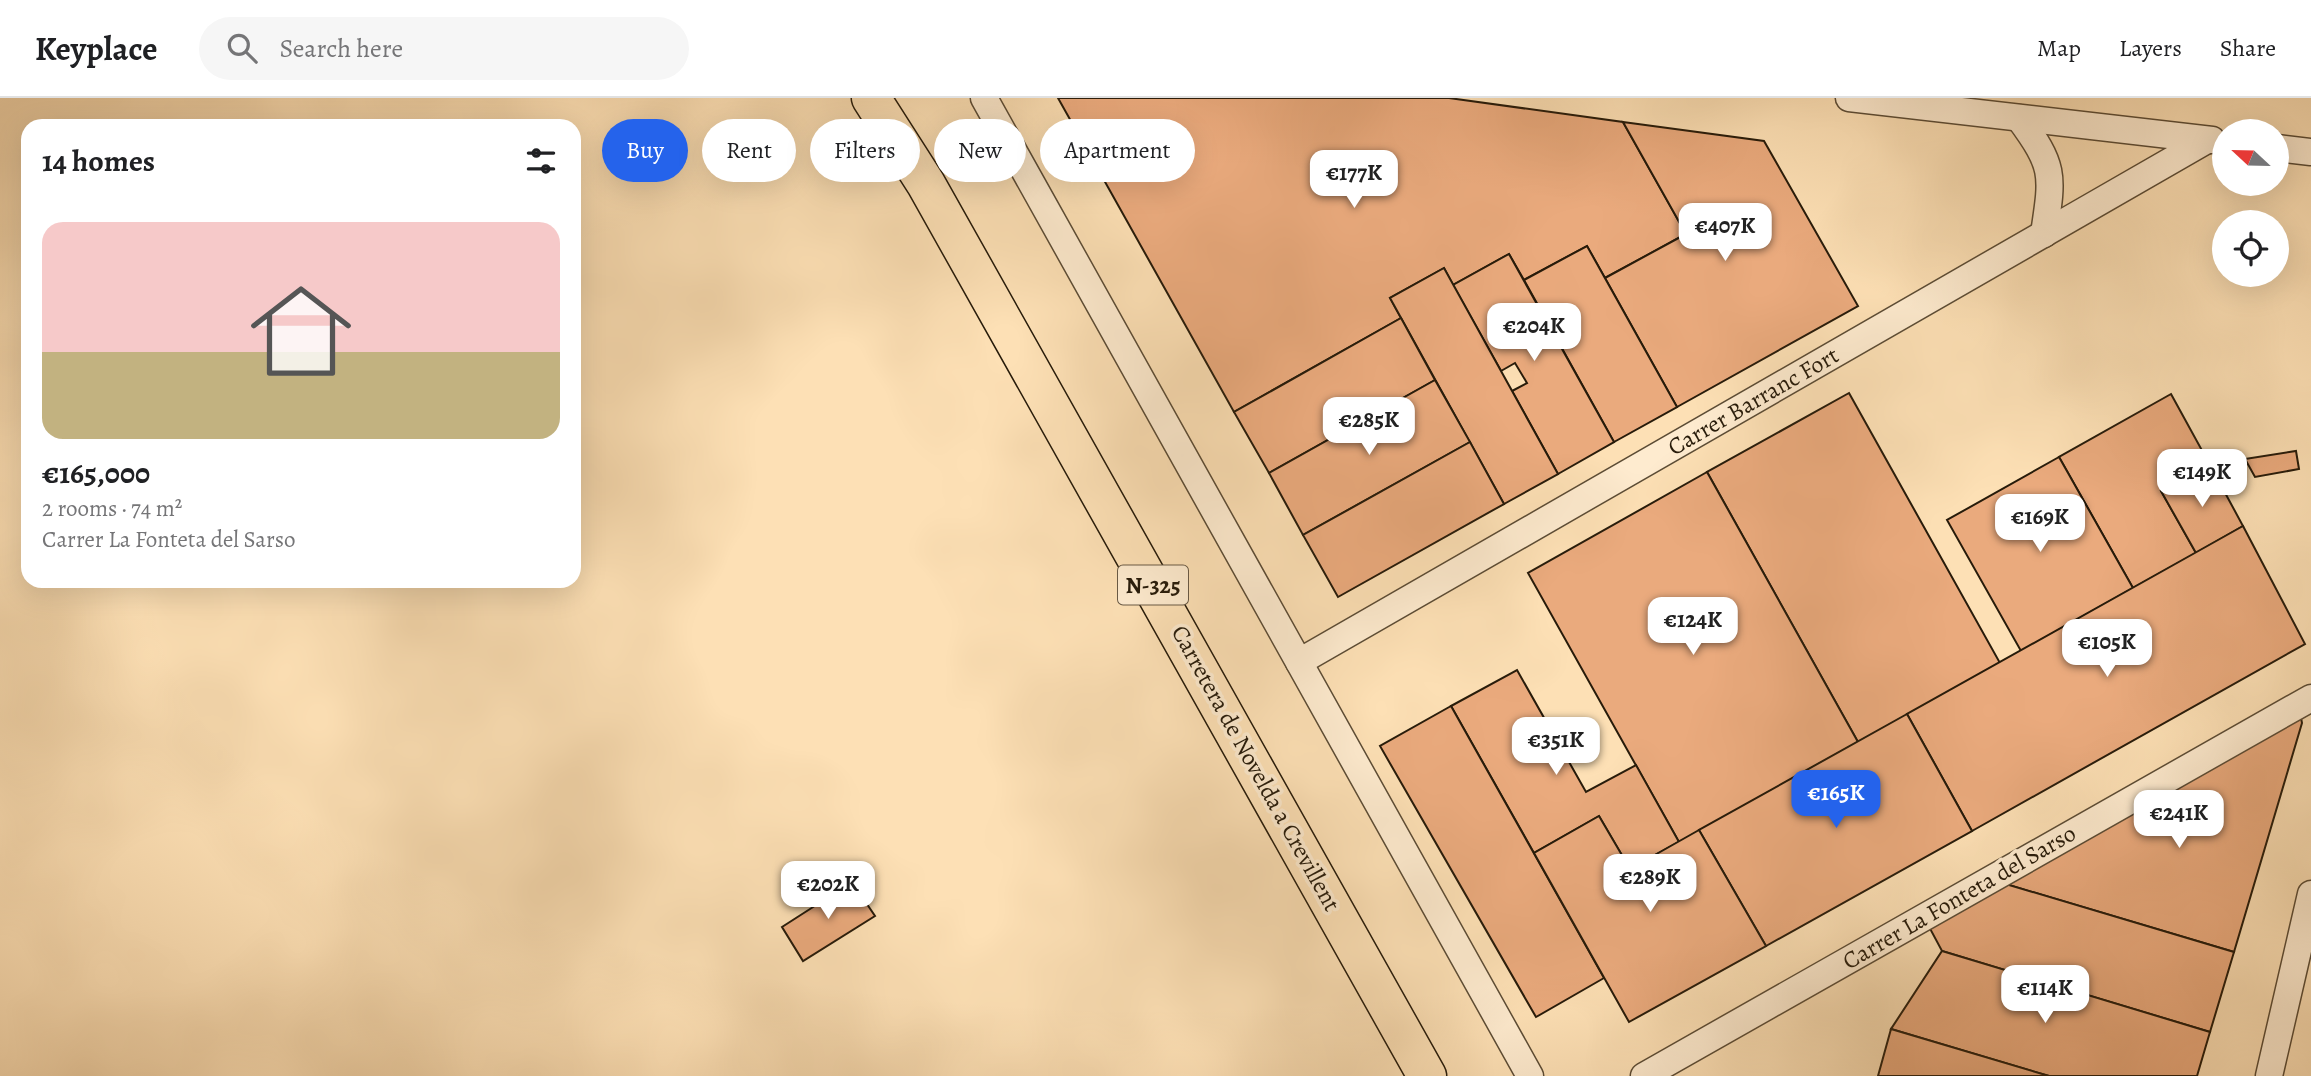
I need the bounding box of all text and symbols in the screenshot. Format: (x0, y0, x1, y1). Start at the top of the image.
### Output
search box (199, 17, 689, 80)
text: Keyplace (35, 26, 157, 71)
icon: search (223, 29, 261, 67)
text: Search here (279, 31, 403, 66)
text: Map (2037, 32, 2081, 64)
text: Layers (2119, 32, 2182, 64)
text: Share (2220, 32, 2276, 64)
chip: Buy (602, 119, 688, 182)
chip: Rent (702, 119, 796, 182)
chip: Filters (810, 119, 920, 182)
chip: New (934, 119, 1026, 182)
chip: Apartment (1040, 119, 1195, 182)
north arrow (2212, 119, 2289, 196)
map controls (2212, 119, 2289, 287)
text: 14 homes (42, 141, 155, 181)
icon: filters (522, 142, 560, 180)
pin: €177K (1305, 150, 1403, 210)
text: €177K (1326, 157, 1382, 188)
pin: €407K (1676, 204, 1774, 263)
text: €407K (1695, 210, 1755, 241)
button: locate (2212, 210, 2289, 287)
icon: home (238, 268, 364, 394)
pin: €204K (1485, 303, 1583, 363)
text: €204K (1503, 310, 1565, 341)
street label: Carrer Barranc Fort (1662, 339, 1844, 463)
pin: €285K (1320, 398, 1418, 457)
text: €285K (1339, 404, 1399, 435)
pin: €149K (2153, 450, 2251, 509)
text: €165,000 (42, 453, 150, 493)
text: €149K (2173, 456, 2231, 487)
text: 2 rooms · 74 m² (42, 493, 182, 524)
pin: €169K (1991, 494, 2089, 554)
text: €169K (2011, 501, 2069, 532)
text: Carrer La Fonteta del Sarso (42, 524, 295, 555)
road number: N-325 (1118, 565, 1188, 604)
pin: €124K (1644, 598, 1742, 657)
text: €124K (1664, 604, 1722, 635)
street label: Carretera de Novelda a Crevillent (1164, 619, 1348, 917)
pin: €105K (2058, 620, 2156, 679)
text: €105K (2078, 626, 2136, 657)
pin: €351K (1507, 718, 1605, 777)
text: €351K (1528, 724, 1584, 755)
pin: €165K (1787, 770, 1885, 830)
text: €165K (1807, 777, 1865, 808)
pin: €241K (2130, 790, 2228, 850)
text: €241K (2150, 797, 2208, 828)
street label: Carrer La Fonteta del Sarso (1836, 817, 2082, 977)
pin: €289K (1601, 854, 1699, 914)
text: €289K (1619, 861, 1681, 892)
pin: €202K (779, 862, 877, 921)
text: €202K (797, 868, 859, 899)
pin: €114K (1996, 965, 2094, 1025)
text: €114K (2017, 972, 2073, 1003)

